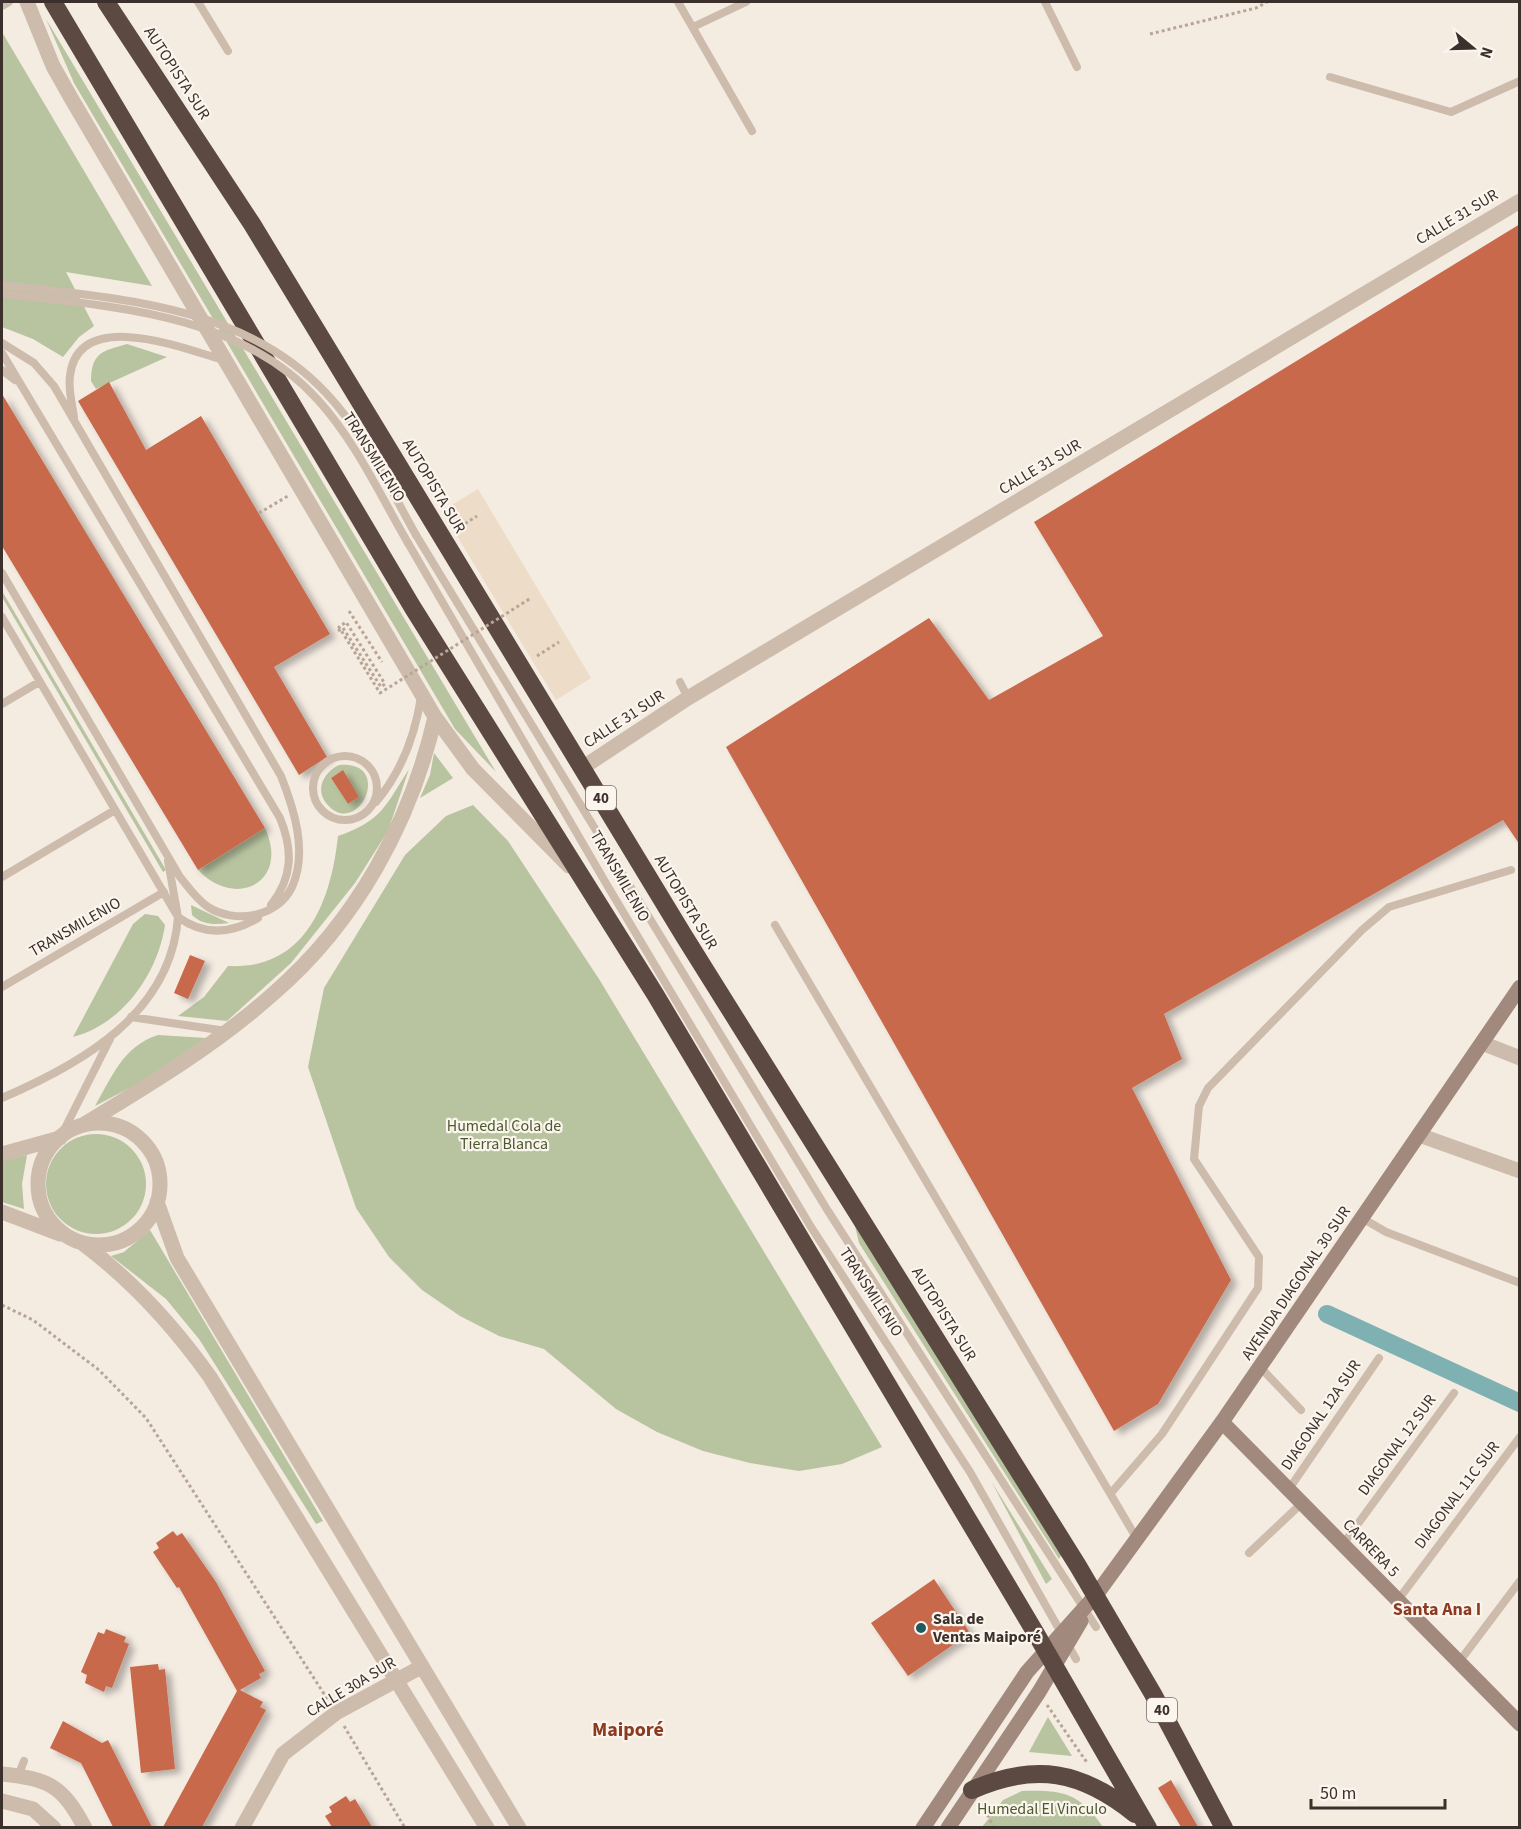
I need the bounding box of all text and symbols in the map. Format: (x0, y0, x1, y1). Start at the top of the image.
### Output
north arrow (1443, 18, 1503, 78)
street label: AUTOPISTA SUR (139, 22, 215, 124)
text: N (1474, 44, 1498, 61)
street label: CALLE 31 SUR (1412, 184, 1502, 250)
street label: TRANSMILENIO (338, 408, 410, 506)
street label: CALLE 31 SUR (995, 434, 1085, 500)
street label: AUTOPISTA SUR (397, 435, 471, 537)
street label: CALLE 31 SUR (579, 685, 669, 753)
road number: 40 (586, 786, 616, 810)
street label: TRANSMILENIO (585, 826, 655, 926)
street label: AUTOPISTA SUR (649, 851, 723, 953)
street label: TRANSMILENIO (25, 892, 125, 962)
park label: Humedal Cola de Tierra Blanca (447, 1115, 561, 1155)
street label: AVENIDA DIAGONAL 30 SUR (1236, 1202, 1356, 1364)
street label: TRANSMILENIO (834, 1243, 908, 1341)
street label: AUTOPISTA SUR (906, 1263, 982, 1365)
street label: DIAGONAL 12A SUR (1276, 1355, 1366, 1475)
street label: DIAGONAL 12 SUR (1353, 1390, 1441, 1500)
street label: DIAGONAL 11C SUR (1409, 1437, 1505, 1553)
street label: CARRERA 5 (1338, 1514, 1404, 1582)
district label: Santa Ana I (1393, 1597, 1481, 1622)
place label: Sala de Ventas Maiporé (932, 1608, 1041, 1648)
marker: Sala de Ventas Maiporé (914, 1621, 928, 1635)
street label: CALLE 30A SUR (302, 1652, 400, 1722)
road number: 40 (1147, 1698, 1177, 1722)
district label: Maiporé (592, 1716, 664, 1744)
scale bar (1311, 1772, 1444, 1810)
text: 50 m (1320, 1781, 1356, 1806)
park label: Humedal El Vinculo (977, 1798, 1107, 1820)

